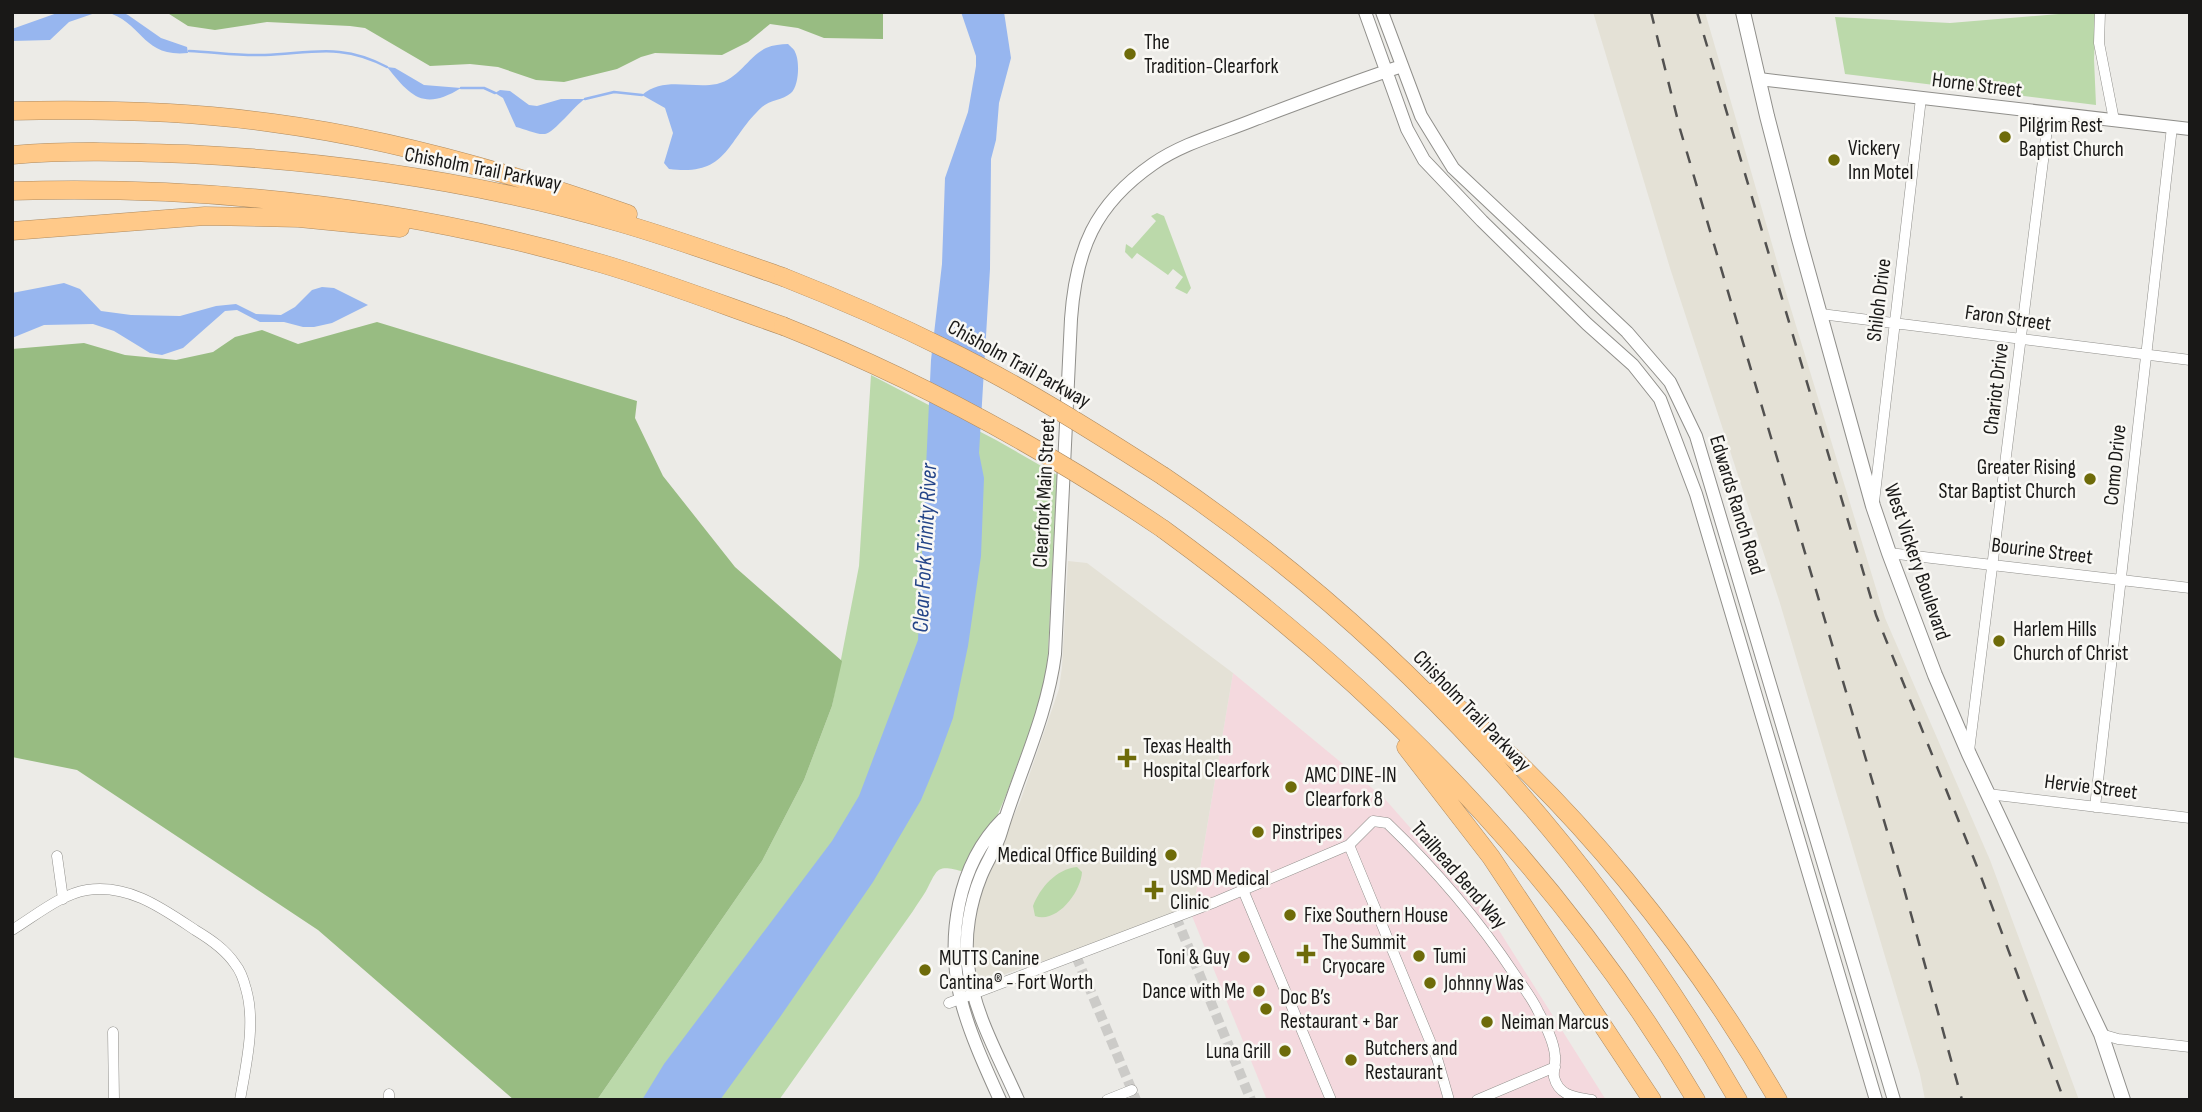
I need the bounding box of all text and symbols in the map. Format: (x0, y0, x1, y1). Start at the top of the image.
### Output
place label: The Tradition-Clearfork (1144, 30, 1278, 79)
marker: The Tradition-Clearfork (1122, 46, 1138, 62)
street label: Horne Street (1931, 67, 2023, 103)
place label: Pilgrim Rest Baptist Church (2019, 113, 2124, 162)
marker: Pilgrim Rest Baptist Church (1997, 129, 2013, 145)
place label: Vickery Inn Motel (1848, 136, 1913, 185)
street label: Chisholm Trail Parkway (402, 142, 564, 196)
marker: Vickery Inn Motel (1826, 152, 1842, 168)
street label: Shiloh Drive (1862, 257, 1896, 343)
street label: Faron Street (1963, 300, 2053, 336)
street label: Chisholm Trail Parkway (943, 314, 1095, 414)
street label: Chariot Drive (1978, 342, 2014, 436)
street label: Clearfork Main Street (1028, 418, 1060, 568)
street label: Como Drive (2098, 423, 2132, 507)
street label: Edwards Ranch Road (1704, 432, 1770, 578)
place label: Greater Rising Star Baptist Church (1938, 455, 2076, 504)
water label: Clear Fork Trinity River (907, 461, 943, 633)
marker: Greater Rising Star Baptist Church (2082, 471, 2098, 487)
street label: West Vickery Boulevard (1878, 480, 1956, 644)
street label: Bourine Street (1990, 532, 2094, 570)
place label: Harlem Hills Church of Christ (2013, 617, 2128, 666)
marker: Harlem Hills Church of Christ (1991, 633, 2007, 649)
street label: Chisholm Trail Parkway (1408, 645, 1536, 777)
place label: Texas Health Hospital Clearfork (1143, 734, 1269, 783)
marker: Texas Health Hospital Clearfork (1117, 748, 1137, 768)
place label: AMC DINE-IN Clearfork 8 (1304, 763, 1397, 812)
street label: Hervie Street (2043, 769, 2139, 805)
marker: AMC DINE-IN Clearfork 8 (1283, 779, 1299, 795)
street label: Trailhead Bend Way (1406, 816, 1512, 934)
place label: Pinstripes (1272, 820, 1342, 845)
marker: Pinstripes (1250, 824, 1266, 840)
place label: Medical Office Building (998, 843, 1157, 868)
marker: Medical Office Building (1163, 847, 1179, 863)
place label: USMD Medical Clinic (1170, 866, 1269, 915)
marker: USMD Medical Clinic (1144, 880, 1164, 900)
place label: Fixe Southern House (1304, 903, 1448, 928)
marker: Fixe Southern House (1282, 907, 1298, 923)
place label: The Summit Cryocare (1322, 930, 1406, 979)
marker: The Summit Cryocare (1296, 944, 1316, 964)
place label: Tumi (1433, 944, 1466, 969)
place label: Toni & Guy (1157, 945, 1230, 970)
place label: MUTTS Canine Cantina® - Fort Worth (939, 946, 1093, 995)
marker: Tumi (1411, 948, 1427, 964)
marker: Toni & Guy (1236, 949, 1252, 965)
marker: MUTTS Canine Cantina® - Fort Worth (917, 962, 933, 978)
place label: Johnny Was (1443, 971, 1524, 996)
marker: Johnny Was (1422, 975, 1438, 991)
place label: Dance with Me (1142, 979, 1245, 1004)
marker: Dance with Me (1251, 983, 1267, 999)
place label: Doc B’s Restaurant + Bar (1280, 985, 1398, 1034)
marker: Doc B’s Restaurant + Bar (1258, 1001, 1274, 1017)
place label: Neiman Marcus (1501, 1010, 1609, 1035)
marker: Neiman Marcus (1479, 1014, 1495, 1030)
place label: Butchers and Restaurant (1365, 1036, 1458, 1085)
place label: Luna Grill (1206, 1039, 1271, 1064)
marker: Luna Grill (1277, 1043, 1293, 1059)
marker: Butchers and Restaurant (1343, 1052, 1359, 1068)

